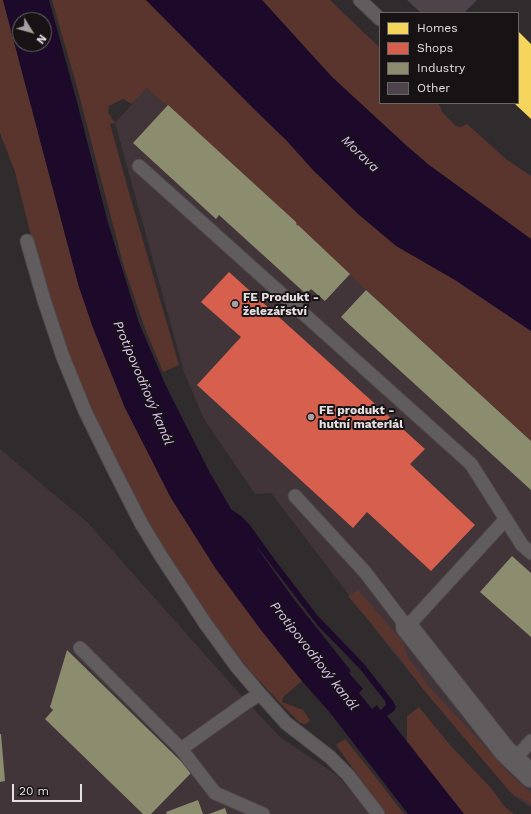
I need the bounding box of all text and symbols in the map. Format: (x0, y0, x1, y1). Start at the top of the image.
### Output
north arrow (12, 12, 52, 52)
legend (379, 12, 519, 104)
text: Homes (417, 21, 458, 35)
text: N (34, 32, 49, 46)
text: Shops (417, 41, 453, 55)
text: Industry (417, 61, 465, 75)
text: Other (417, 81, 450, 95)
water label: Morava (338, 132, 382, 176)
place label: FE Produkt - železářství (243, 290, 319, 318)
marker: FE Produkt - železářství (230, 299, 240, 309)
water label: Protipovodňový kanál (110, 318, 176, 448)
place label: FE produkt - hutní materiál (319, 403, 403, 431)
marker: FE produkt - hutní materiál (306, 412, 316, 422)
water label: Protipovodňový kanál (267, 599, 361, 713)
scale bar (14, 776, 84, 802)
text: 20 m (19, 784, 49, 798)

